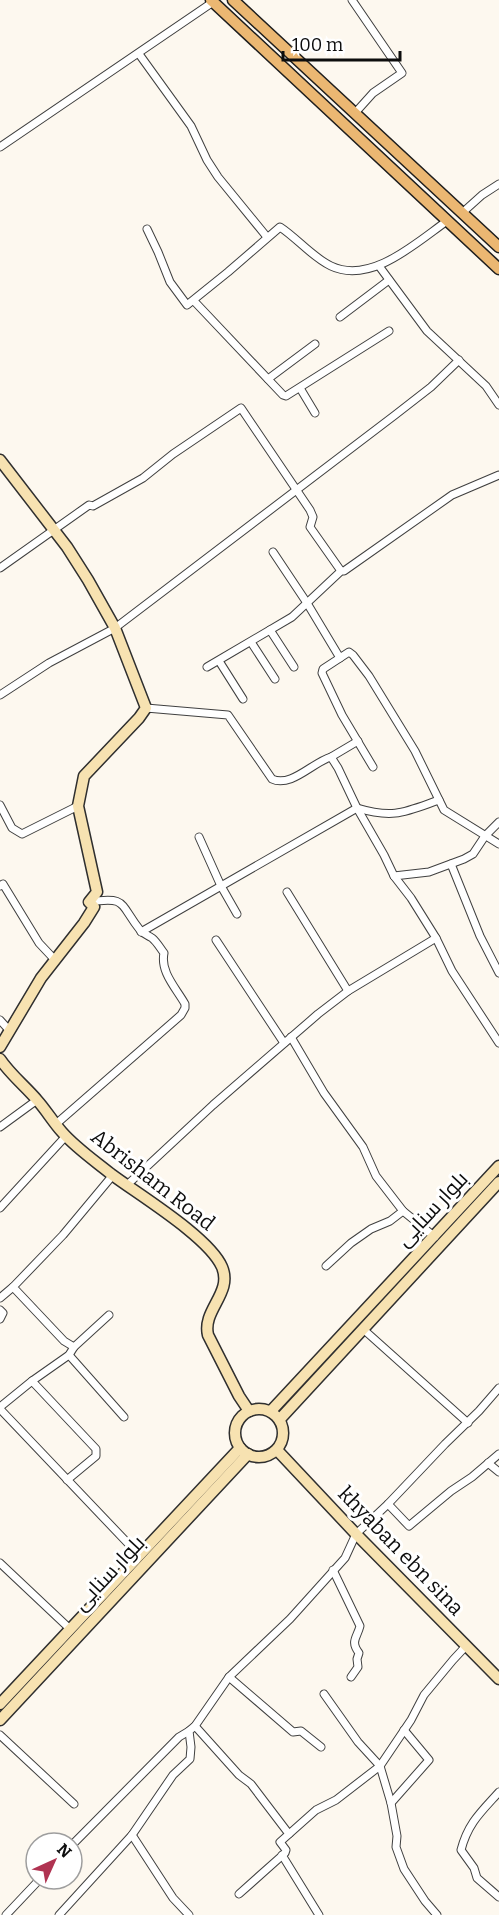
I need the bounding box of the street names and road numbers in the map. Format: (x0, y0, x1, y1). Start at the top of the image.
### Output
street label: Abrisham Road (86, 1124, 220, 1236)
street label: بلوار سنایی (391, 1166, 473, 1252)
street label: khyaban ebn sina (333, 1481, 470, 1621)
street label: بلوار سنایی (68, 1530, 150, 1616)

